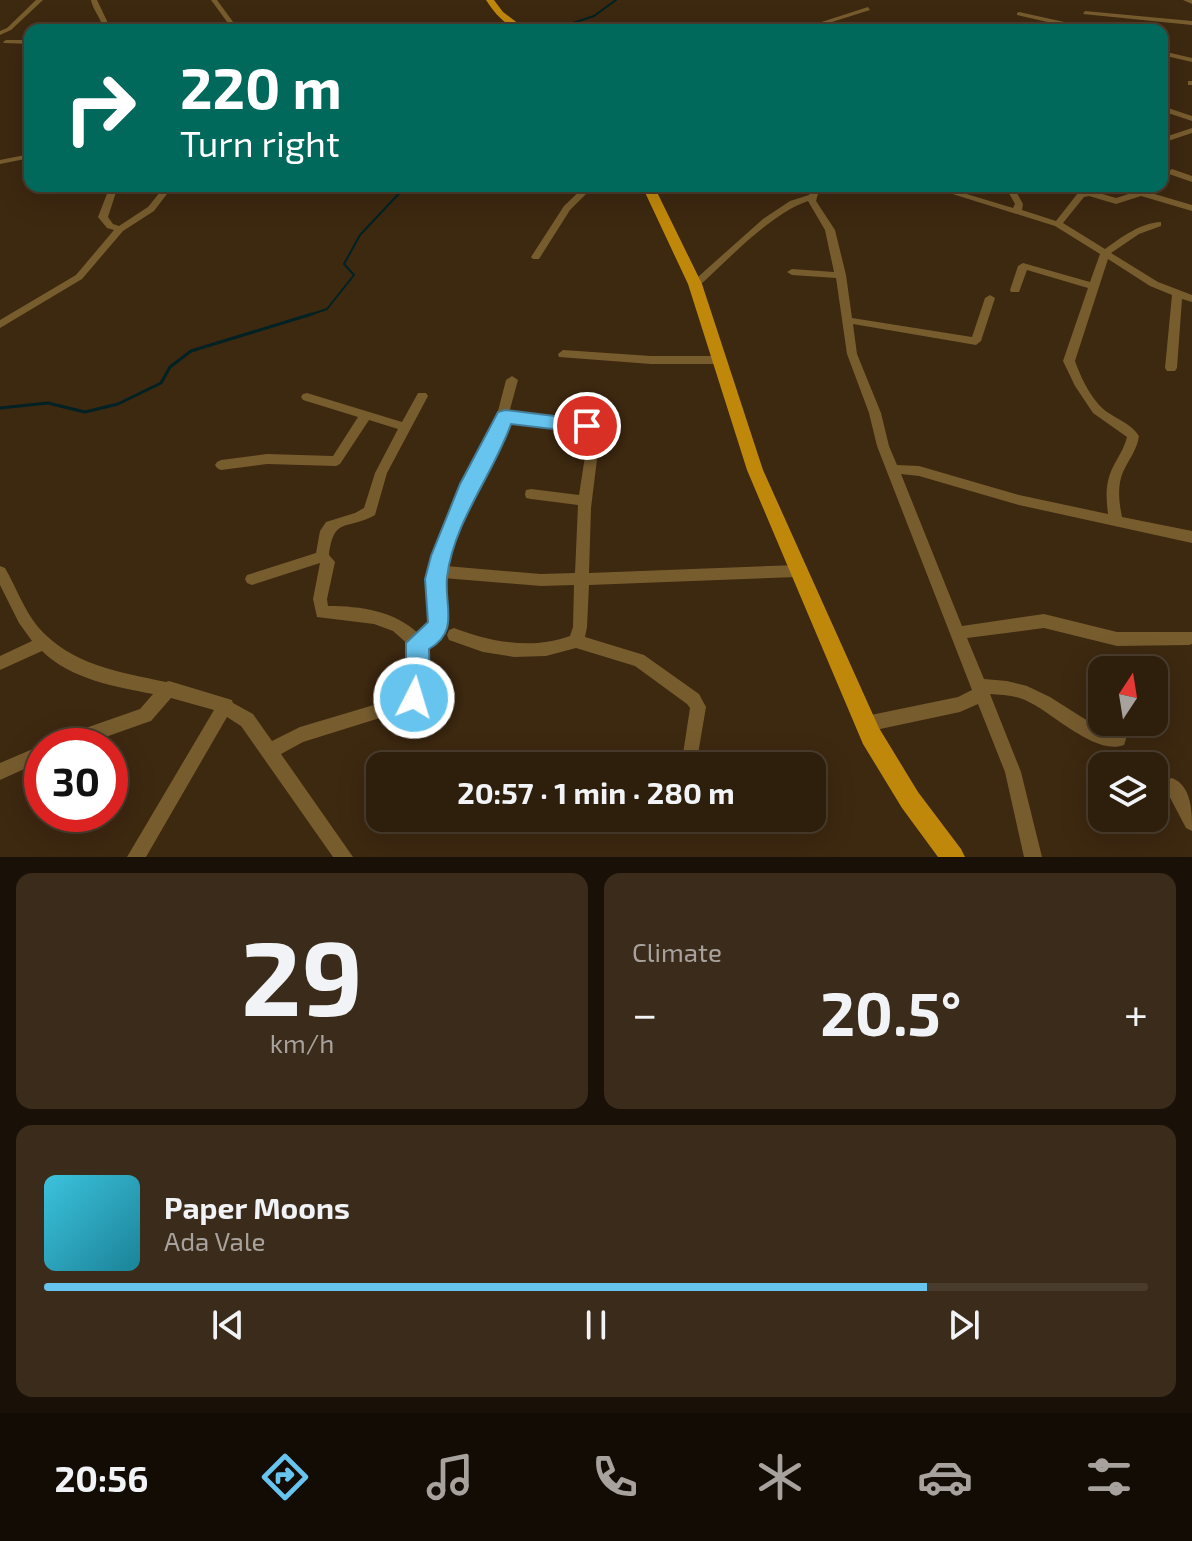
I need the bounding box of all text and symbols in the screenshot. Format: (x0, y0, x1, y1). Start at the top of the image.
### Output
text: 220 m (180, 53, 342, 120)
icon: right (48, 56, 152, 160)
text: Turn right (180, 121, 340, 164)
pin (553, 392, 621, 460)
icon: arrive (565, 404, 609, 448)
position arrow (372, 656, 456, 740)
north arrow (1088, 656, 1168, 736)
map controls (1088, 656, 1168, 832)
speed limit sign: 30 (24, 728, 128, 832)
button: layers (1088, 752, 1168, 832)
text: 20:57 · 1 min · 280 m (457, 774, 735, 810)
text: 29 (241, 912, 363, 1037)
text: Climate (632, 936, 722, 967)
text: 20.5° (820, 976, 961, 1048)
text: − (632, 986, 658, 1039)
text: + (1124, 986, 1148, 1039)
text: km/h (270, 1027, 334, 1058)
text: Paper Moons (164, 1189, 350, 1225)
text: Ada Vale (164, 1225, 266, 1256)
icon: previous (206, 1303, 250, 1347)
icon: pause (574, 1303, 618, 1347)
icon: next (942, 1303, 986, 1347)
icon: directions (257, 1449, 313, 1505)
icon: music (422, 1449, 478, 1505)
icon: phone (587, 1449, 643, 1505)
icon: climate (752, 1449, 808, 1505)
icon: car (917, 1449, 973, 1505)
icon: filters (1081, 1449, 1137, 1505)
text: 20:56 (54, 1456, 148, 1499)

